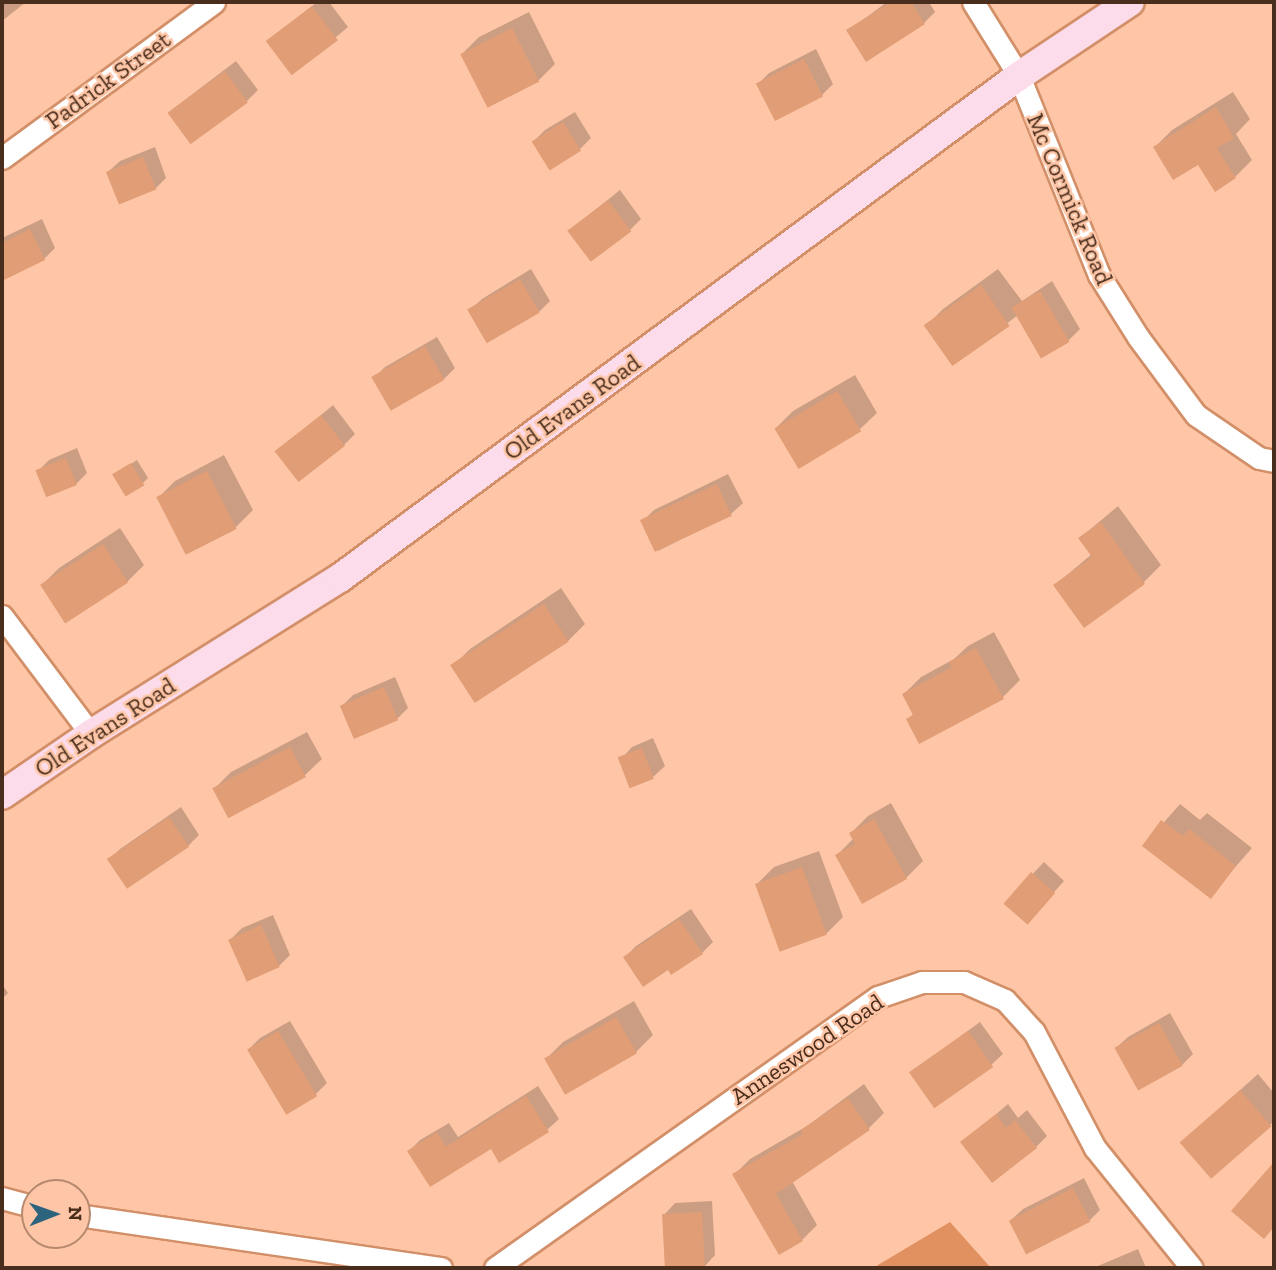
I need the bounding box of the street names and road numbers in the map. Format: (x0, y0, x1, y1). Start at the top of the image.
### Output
street label: Padrick Street (40, 25, 176, 135)
street label: Mc Cormick Road (1021, 109, 1119, 289)
street label: Old Evans Road (498, 348, 646, 466)
street label: Old Evans Road (29, 671, 181, 783)
street label: Anneswood Road (725, 987, 889, 1111)

